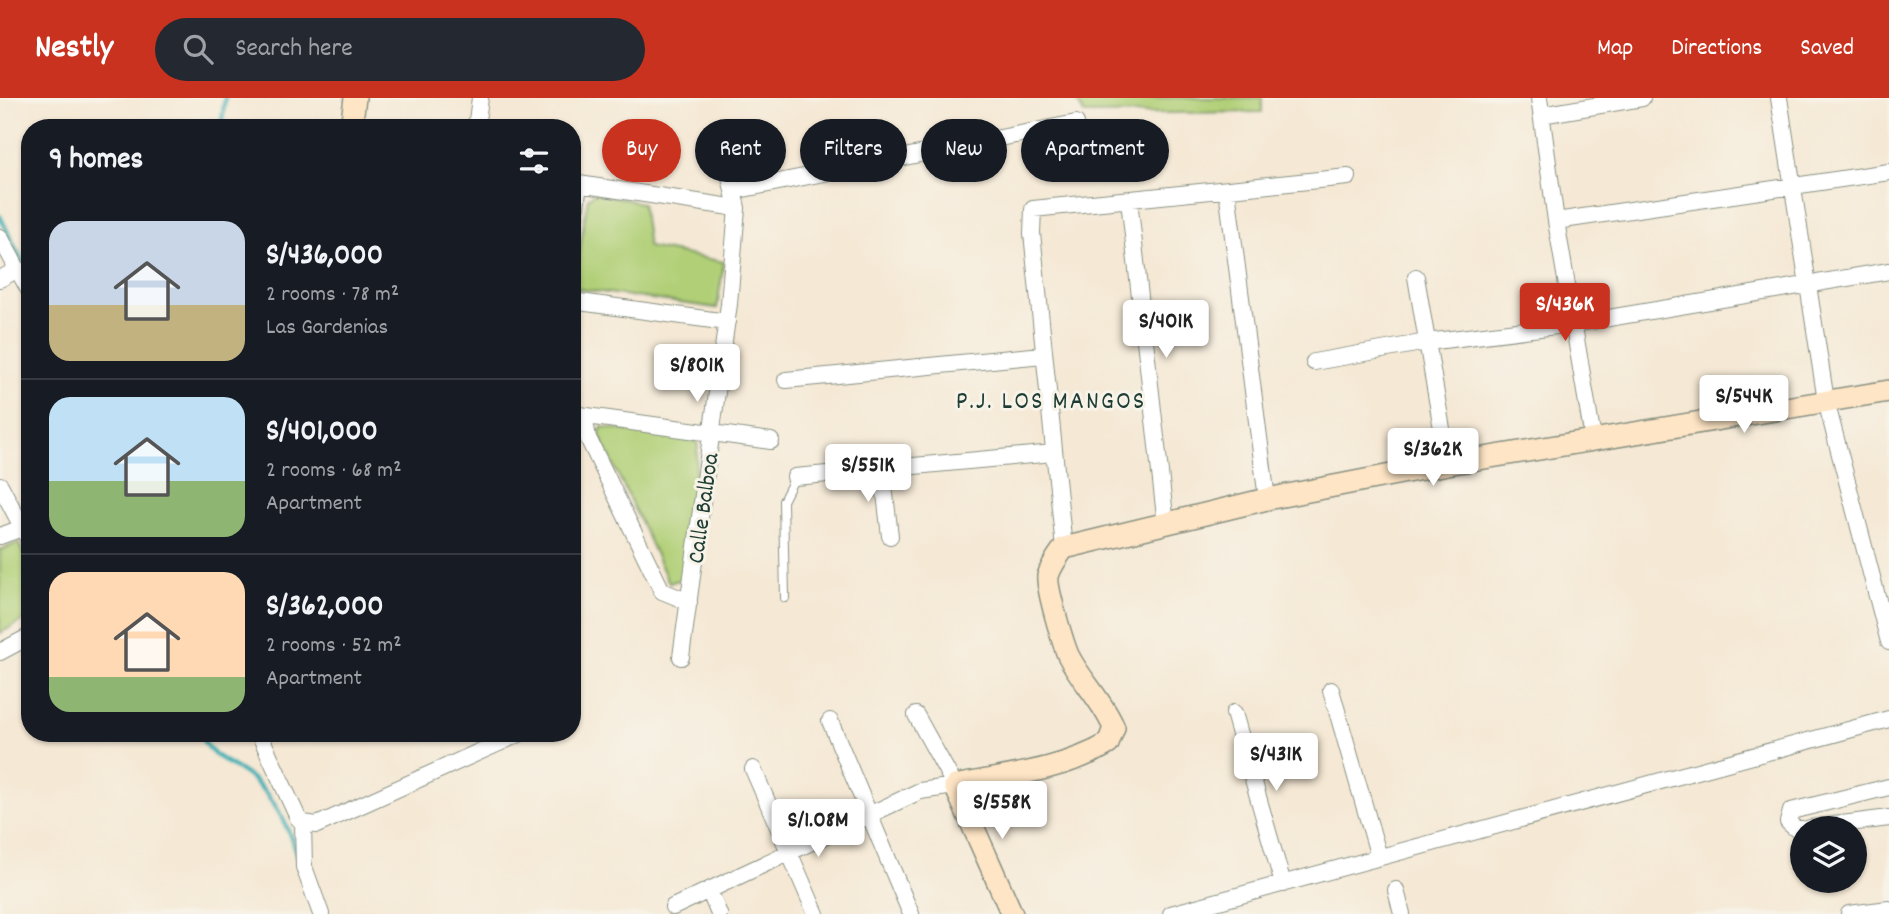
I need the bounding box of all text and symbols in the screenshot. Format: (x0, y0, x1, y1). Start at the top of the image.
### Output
search box (155, 18, 645, 81)
text: Nestly (35, 26, 113, 73)
icon: search (179, 30, 217, 68)
text: Search here (235, 31, 353, 68)
text: Map (1597, 32, 1633, 66)
text: Directions (1671, 32, 1762, 66)
text: Saved (1800, 32, 1854, 66)
chip: Buy (602, 119, 681, 182)
chip: Rent (695, 119, 786, 182)
chip: Filters (800, 119, 907, 182)
chip: New (921, 119, 1007, 182)
chip: Apartment (1021, 119, 1169, 182)
text: 9 homes (49, 140, 143, 183)
icon: filters (515, 142, 553, 180)
text: S/436,000 (266, 236, 383, 279)
icon: home (105, 249, 189, 333)
text: 2 rooms · 78 m² (266, 279, 399, 312)
pin: S/436K (1508, 284, 1622, 343)
text: S/436K (1536, 289, 1594, 322)
pin: S/401K (1109, 300, 1223, 360)
text: S/401K (1139, 306, 1193, 339)
text: Las Gardenias (266, 312, 388, 345)
pin: S/801K (640, 344, 754, 404)
text: S/801K (670, 350, 724, 383)
pin: S/544K (1687, 376, 1801, 435)
text: S/544K (1715, 381, 1773, 414)
district label: P.J. LOS MANGOS (956, 384, 1146, 421)
text: S/401,000 (266, 412, 378, 455)
icon: home (105, 425, 189, 509)
pin: S/362K (1376, 428, 1490, 488)
text: S/362K (1404, 434, 1462, 467)
pin: S/551K (811, 444, 925, 504)
street label: Calle Balboa (680, 450, 730, 566)
text: S/551K (841, 450, 895, 483)
text: 2 rooms · 68 m² (266, 455, 402, 488)
text: Apartment (266, 488, 362, 521)
text: S/362,000 (266, 587, 384, 630)
icon: home (105, 600, 189, 684)
text: 2 rooms · 52 m² (266, 630, 402, 663)
text: Apartment (266, 663, 362, 696)
pin: S/431K (1219, 734, 1333, 793)
text: S/431K (1250, 739, 1302, 772)
pin: S/558K (945, 782, 1059, 841)
text: S/558K (973, 787, 1031, 820)
pin: S/1.08M (753, 800, 883, 859)
text: S/1.08M (788, 805, 848, 838)
map controls (1790, 816, 1867, 893)
button: layers (1790, 816, 1867, 893)

